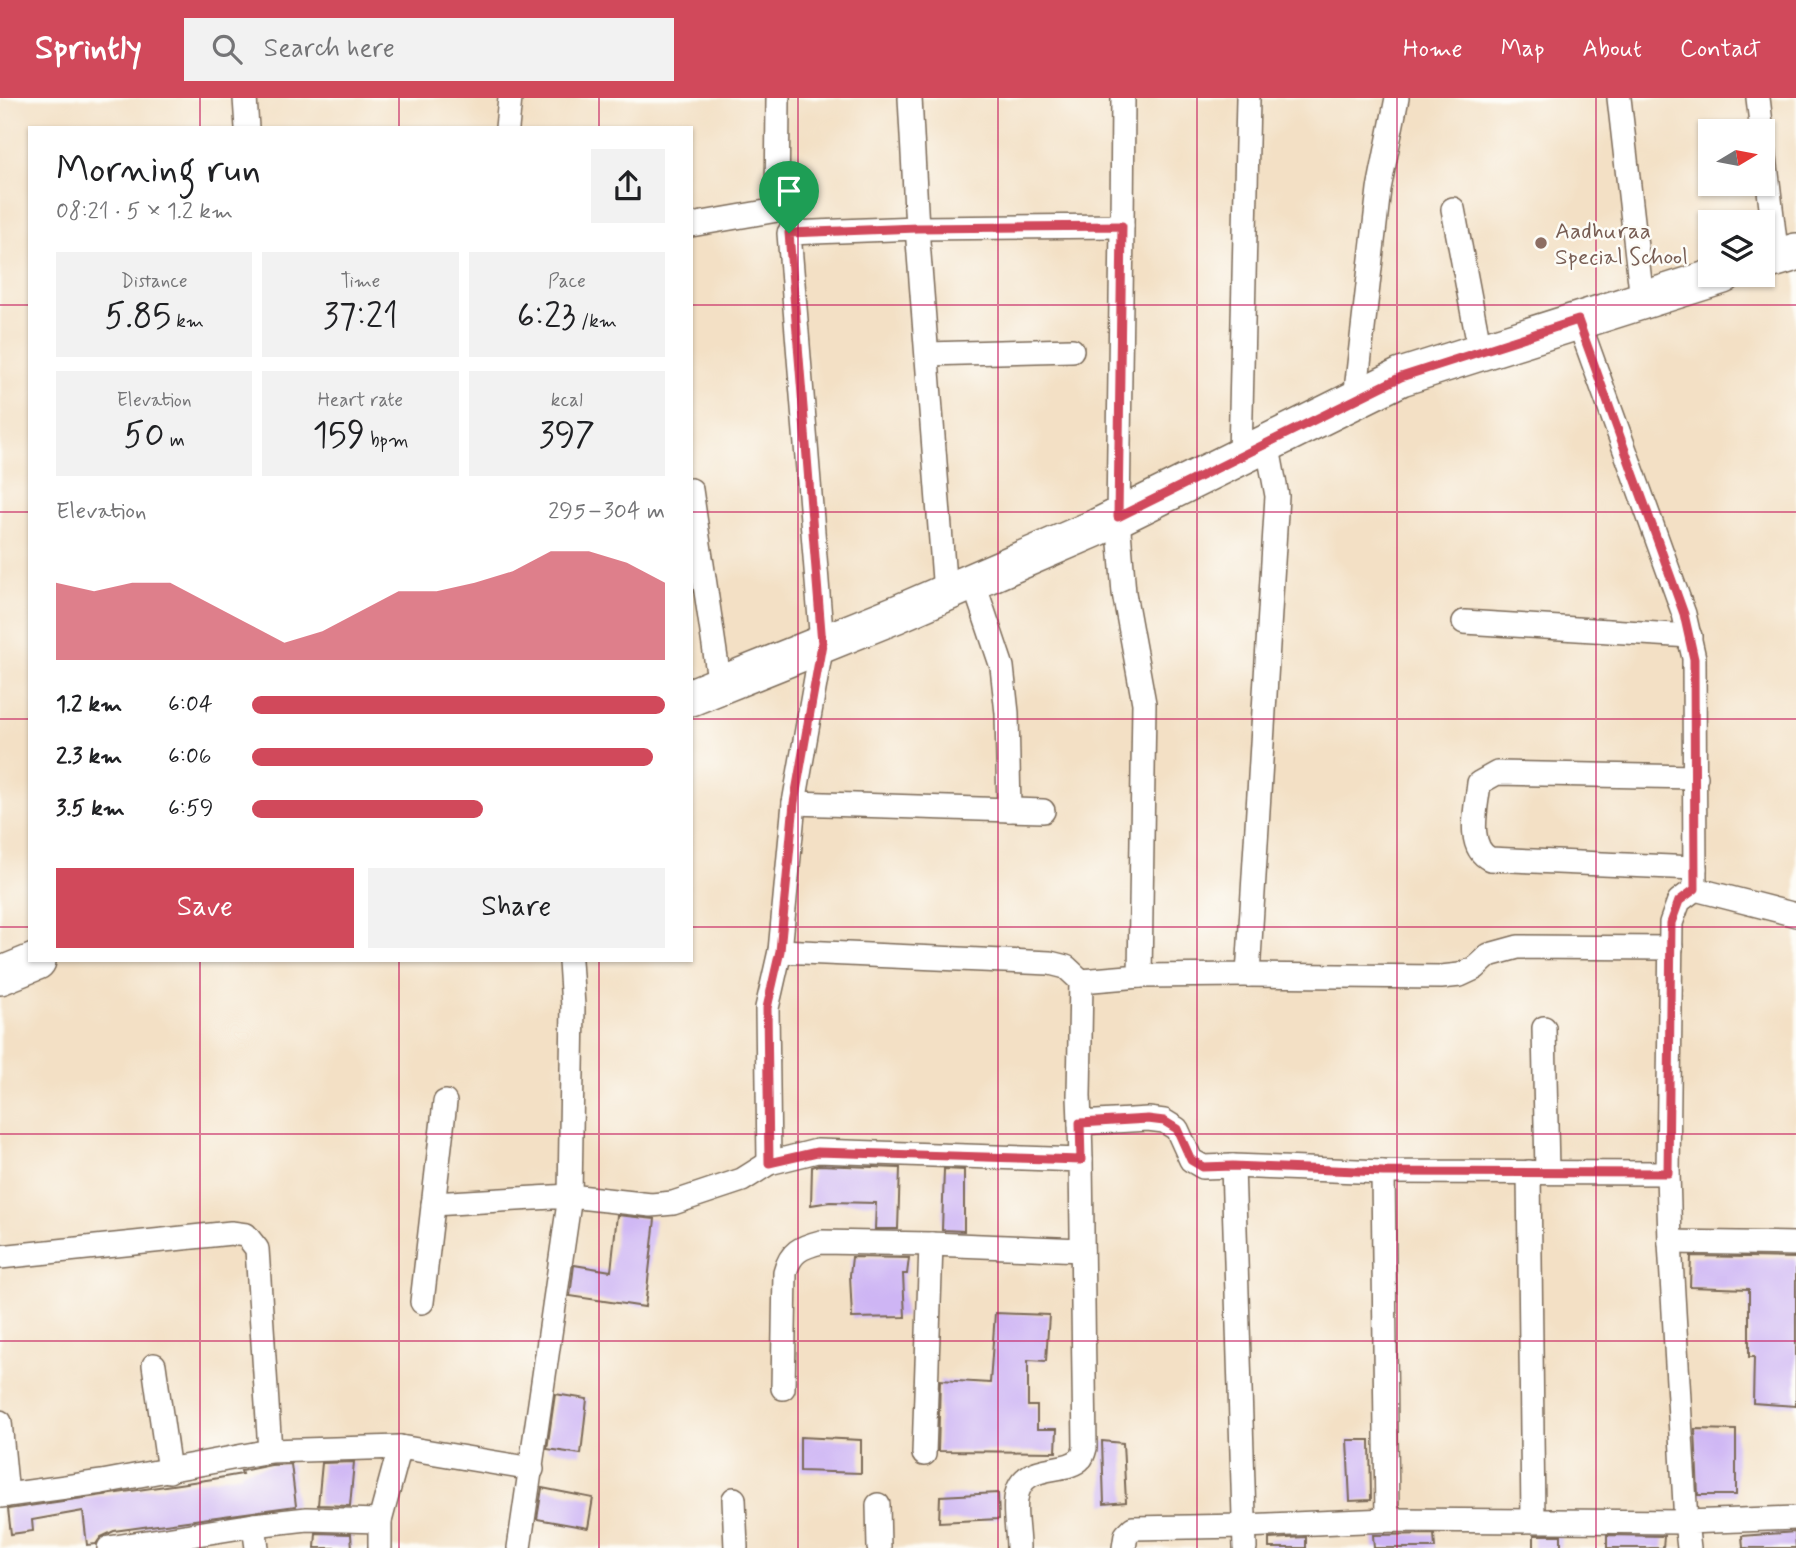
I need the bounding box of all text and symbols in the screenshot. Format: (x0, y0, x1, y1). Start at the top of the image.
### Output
search box (184, 18, 674, 81)
text: Sprintly (35, 27, 142, 71)
icon: search (208, 30, 246, 68)
text: Search here (264, 32, 395, 66)
text: Home (1403, 34, 1463, 65)
text: Map (1501, 34, 1545, 65)
text: About (1583, 34, 1642, 65)
text: Contact (1680, 34, 1761, 65)
north arrow (1698, 119, 1774, 196)
map controls (1698, 119, 1775, 287)
text: Morning run (56, 146, 261, 195)
button: share (591, 149, 665, 223)
pin (759, 161, 819, 233)
icon: arrive (770, 172, 808, 210)
text: 08:21 · 5 × 1.2 km (56, 197, 233, 227)
button: layers (1698, 210, 1775, 287)
place label: Aadhuraa Special School (1555, 217, 1688, 273)
marker: Aadhuraa Special School (1533, 235, 1549, 251)
text: Distance (121, 269, 188, 294)
text: Time (341, 269, 380, 294)
text: Pace (548, 269, 586, 294)
text: 5.85 (104, 294, 171, 340)
text: 37:21 (323, 294, 398, 340)
text: 6:23 (517, 294, 576, 340)
text: km (171, 309, 204, 334)
text: /km (576, 309, 617, 334)
text: Elevation (117, 388, 192, 413)
text: Heart rate (318, 388, 403, 413)
text: kcal (551, 388, 583, 413)
text: 50 (124, 413, 165, 459)
text: 159 (312, 413, 365, 459)
text: 397 (539, 413, 595, 459)
text: m (165, 428, 185, 453)
text: bpm (365, 428, 409, 453)
text: Elevation (56, 497, 147, 527)
text: 295–304 m (548, 497, 665, 527)
text: 1.2 km (56, 690, 122, 720)
text: 6:04 (168, 690, 213, 720)
text: 2.3 km (56, 742, 122, 772)
text: 6:06 (168, 742, 212, 772)
text: 3.5 km (56, 794, 125, 824)
text: 6:59 (168, 794, 213, 824)
button: Save (56, 868, 354, 948)
button: Share (368, 868, 665, 948)

